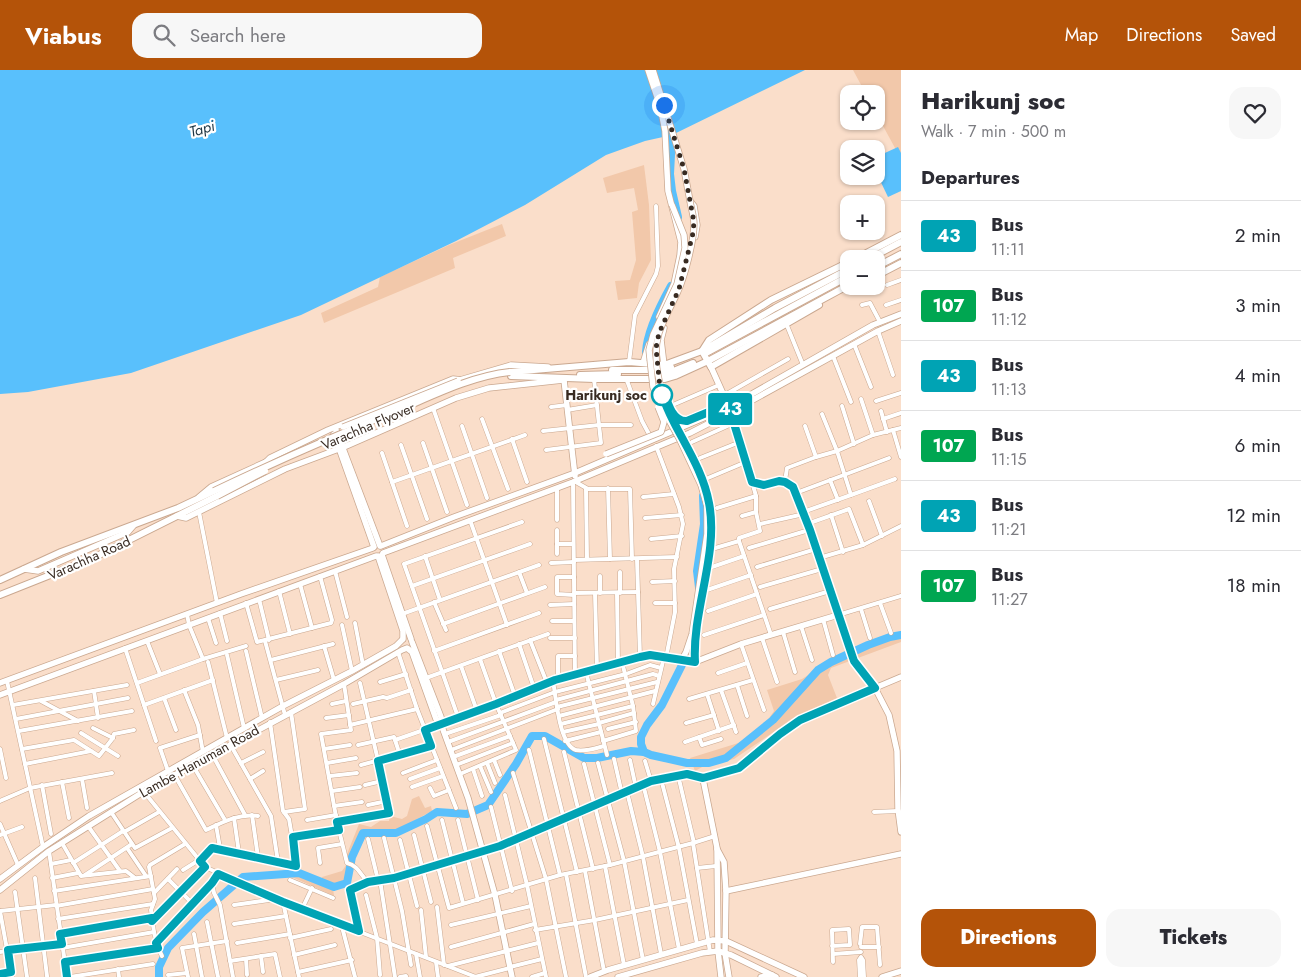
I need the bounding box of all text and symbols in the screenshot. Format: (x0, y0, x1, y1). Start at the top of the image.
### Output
search box (132, 13, 482, 58)
text: Viabus (25, 18, 102, 53)
icon: search (150, 21, 178, 49)
text: Search here (190, 22, 286, 49)
text: Map (1065, 22, 1098, 48)
text: Directions (1126, 22, 1202, 48)
text: Saved (1230, 22, 1276, 48)
text: Harikunj soc (921, 83, 1065, 118)
map controls (840, 85, 885, 295)
button: locate (840, 85, 885, 130)
button: heart (1229, 87, 1281, 139)
your location (652, 93, 677, 118)
water label: Tapi (187, 115, 218, 143)
text: Walk · 7 min · 500 m (921, 120, 1066, 143)
button: layers (840, 140, 885, 185)
text: Departures (921, 164, 1020, 191)
button: + (840, 195, 885, 240)
text: Bus (991, 211, 1023, 238)
text: 2 min (1235, 222, 1281, 249)
text: 43 (937, 223, 960, 249)
text: 11:11 (991, 238, 1025, 261)
button: − (840, 250, 885, 295)
text: Bus (991, 281, 1023, 308)
text: 3 min (1235, 292, 1281, 319)
text: 107 (933, 293, 964, 319)
text: 11:12 (991, 308, 1027, 331)
text: Bus (991, 351, 1023, 378)
text: 4 min (1234, 362, 1281, 389)
text: 43 (937, 363, 960, 389)
text: 11:13 (991, 378, 1026, 401)
marker: Harikunj soc (651, 384, 673, 406)
place label: Harikunj soc (565, 385, 647, 405)
line badge: 43 (708, 393, 752, 425)
text: 43 (718, 396, 742, 422)
street label: Varachha Flyover (318, 397, 418, 455)
text: Bus (991, 421, 1023, 448)
text: 6 min (1235, 432, 1281, 459)
text: 107 (933, 433, 964, 459)
text: 11:15 (991, 448, 1026, 471)
text: Bus (991, 491, 1023, 518)
text: 12 min (1226, 502, 1281, 529)
text: 43 (937, 503, 960, 529)
text: 11:21 (991, 518, 1027, 541)
street label: Varachha Road (44, 531, 134, 585)
text: Bus (991, 561, 1023, 588)
text: 18 min (1227, 572, 1281, 599)
text: 107 (933, 573, 964, 599)
text: 11:27 (991, 588, 1028, 611)
street label: Lambe Hanuman Road (135, 720, 263, 802)
button: Directions (921, 909, 1096, 967)
button: Tickets (1106, 909, 1281, 967)

